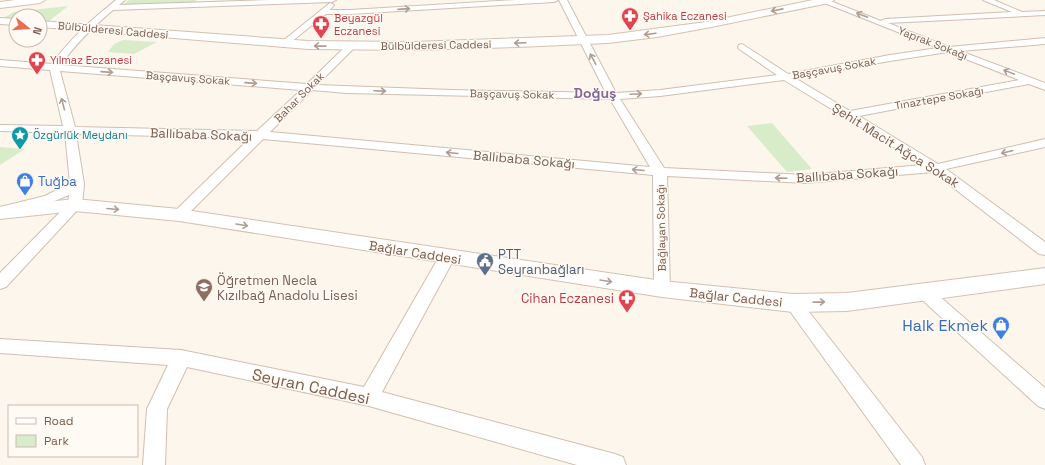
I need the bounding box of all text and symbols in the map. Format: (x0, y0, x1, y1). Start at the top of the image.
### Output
one-way arrow (397, 6, 410, 13)
pharmacy icon: Şahika Eczanesi (620, 6, 640, 31)
one-way arrow (771, 7, 784, 15)
north arrow (8, 8, 48, 48)
place label: Şahika Eczanesi (643, 9, 727, 23)
place label: Beyazgül Eczanesi (334, 11, 383, 38)
one-way arrow (856, 11, 868, 19)
pharmacy icon: Beyazgül Eczanesi (311, 14, 331, 39)
street label: Bülbülderesi Caddesi (57, 18, 169, 42)
street label: Yaprak Sokağı (896, 23, 970, 63)
text: N (30, 25, 45, 36)
one-way arrow (643, 30, 656, 38)
street label: Bülbülderesi Caddesi (380, 37, 492, 53)
one-way arrow (514, 39, 527, 47)
one-way arrow (314, 42, 327, 49)
pharmacy icon: Yılmaz Eczanesi (27, 50, 47, 75)
place label: Yılmaz Eczanesi (50, 53, 132, 67)
one-way arrow (589, 53, 597, 65)
street label: Başçavuş Sokak (791, 54, 877, 82)
one-way arrow (100, 68, 113, 75)
street label: Başçavuş Sokak (145, 68, 231, 88)
one-way arrow (1003, 68, 1015, 76)
street label: Bahar Sokak (271, 69, 327, 125)
one-way arrow (244, 80, 257, 87)
street label: Tınaztepe Sokağı (893, 83, 985, 113)
district label: Doğuş (574, 84, 616, 102)
street label: Başçavuş Sokak (469, 86, 555, 102)
one-way arrow (373, 87, 386, 95)
one-way arrow (629, 91, 642, 98)
one-way arrow (59, 98, 66, 111)
street label: Şehit Macit Ağca Sokak (829, 99, 963, 192)
street label: Ballıbaba Sokağı (150, 124, 252, 145)
place icon: Özgürlük Meydanı (10, 125, 30, 150)
place label: Özgürlük Meydanı (33, 127, 128, 142)
street label: Ballıbaba Sokağı (472, 147, 576, 172)
one-way arrow (446, 149, 459, 157)
one-way arrow (1001, 149, 1014, 157)
street label: Ballıbaba Sokağı (795, 162, 899, 187)
one-way arrow (632, 166, 645, 173)
shop icon: Tuğba (15, 171, 35, 196)
place label: Tuğba (38, 173, 77, 190)
one-way arrow (775, 174, 788, 182)
street label: Bağlayan Sokağı (653, 184, 669, 272)
one-way arrow (106, 205, 119, 213)
one-way arrow (235, 221, 248, 229)
street label: Bağlar Caddesi (368, 237, 462, 268)
place label: PTT Seyranbağları (498, 246, 585, 278)
public building icon: PTT Seyranbağları (475, 251, 495, 276)
place label: Öğretmen Necla Kızılbağ Anadolu Lisesi (217, 272, 358, 304)
school or university icon: Öğretmen Necla Kızılbağ Anadolu Lisesi (194, 277, 214, 302)
one-way arrow (599, 277, 612, 285)
street label: Bağlar Caddesi (689, 284, 783, 311)
pharmacy icon: Cihan Eczanesi (617, 288, 637, 313)
place label: Cihan Eczanesi (521, 290, 614, 307)
one-way arrow (812, 299, 825, 306)
place label: Halk Ekmek (902, 315, 988, 336)
shop icon: Halk Ekmek (991, 315, 1011, 340)
street label: Seyran Caddesi (250, 364, 372, 409)
legend (8, 405, 138, 457)
text: Road (44, 413, 73, 429)
text: Park (44, 433, 69, 449)

